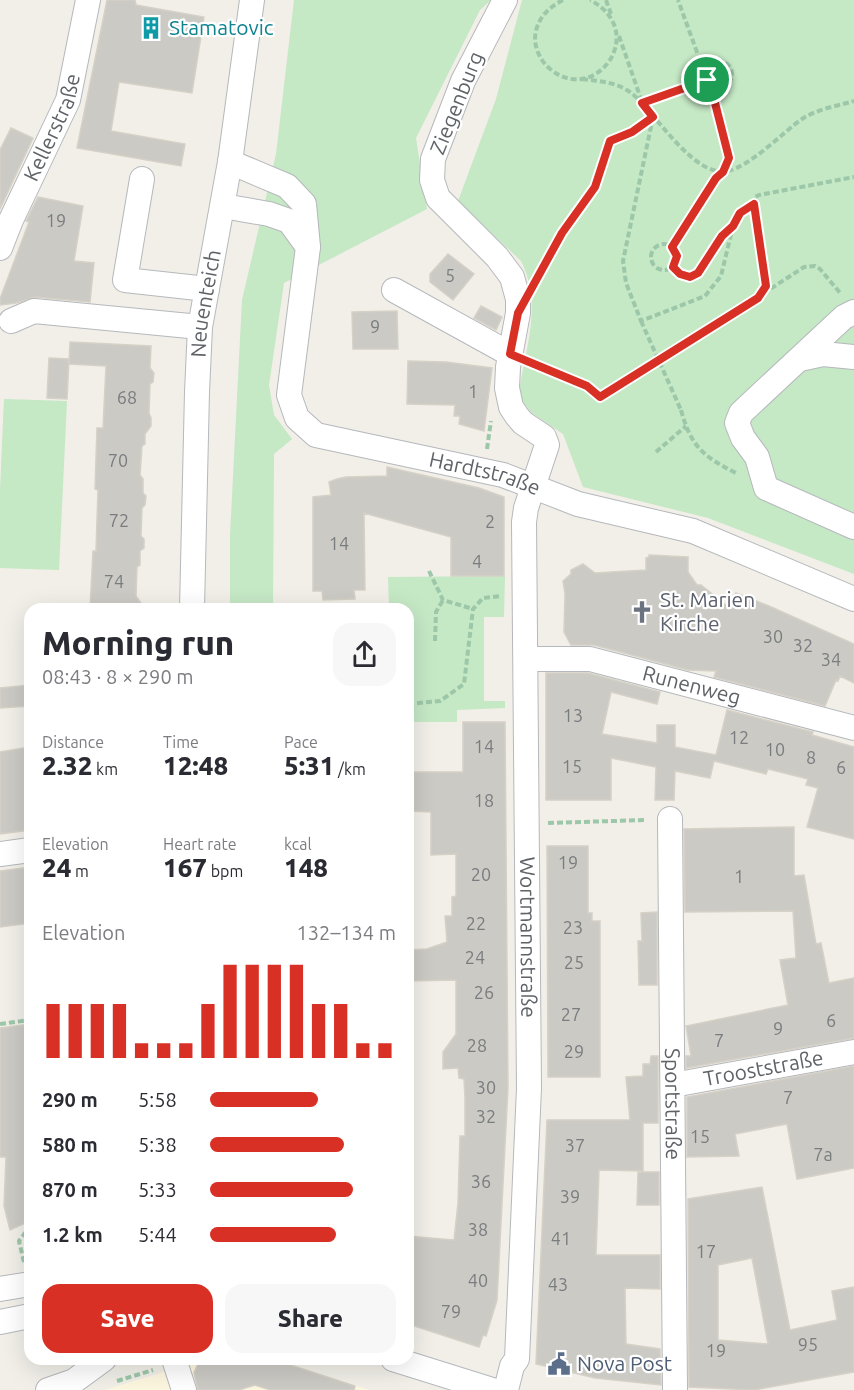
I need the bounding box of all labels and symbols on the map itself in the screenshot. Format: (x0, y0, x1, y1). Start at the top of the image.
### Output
building icon: Stamatovic (138, 15, 164, 41)
place label: Stamatovic (169, 15, 274, 39)
street label: Ziegenburg (425, 48, 488, 158)
pin (681, 54, 732, 105)
street label: Kellerstraße (18, 71, 84, 185)
house number: 19 (46, 210, 66, 230)
street label: Neuenteich (186, 248, 225, 358)
house number: 5 (445, 265, 455, 285)
house number: 9 (370, 316, 380, 336)
house number: 1 (468, 381, 478, 401)
house number: 68 (117, 387, 137, 407)
street label: Hardtstraße (427, 447, 544, 499)
house number: 70 (108, 450, 128, 470)
house number: 72 (109, 510, 129, 530)
house number: 2 (485, 511, 495, 531)
house number: 14 (329, 533, 349, 553)
house number: 4 (472, 551, 482, 571)
house number: 74 (104, 571, 124, 591)
place label: St. Marien Kirche (660, 587, 755, 635)
church icon: St. Marien Kirche (629, 599, 655, 625)
house number: 30 (763, 626, 783, 646)
house number: 32 (793, 635, 813, 655)
house number: 34 (821, 649, 841, 669)
street label: Runenweg (640, 660, 744, 709)
house number: 13 (563, 705, 583, 725)
house number: 12 (729, 727, 749, 747)
house number: 14 (474, 736, 494, 756)
house number: 10 (765, 739, 785, 759)
house number: 8 (806, 747, 816, 767)
house number: 15 (562, 756, 582, 776)
house number: 6 (836, 757, 846, 777)
house number: 18 (474, 790, 494, 810)
house number: 19 (558, 852, 578, 872)
street label: Wortmannstraße (516, 857, 541, 1018)
house number: 20 (471, 864, 491, 884)
house number: 1 (734, 866, 744, 886)
house number: 22 (466, 913, 486, 933)
house number: 23 (563, 917, 583, 937)
house number: 24 (465, 947, 485, 967)
house number: 25 (564, 952, 584, 972)
house number: 26 (474, 982, 494, 1002)
house number: 27 (561, 1004, 581, 1024)
house number: 6 (826, 1010, 836, 1030)
house number: 9 (773, 1018, 783, 1038)
house number: 7 (714, 1030, 724, 1050)
house number: 28 (467, 1035, 487, 1055)
house number: 29 (564, 1041, 584, 1061)
street label: Trooststraße (702, 1045, 825, 1090)
street label: Sportstraße (661, 1048, 686, 1160)
house number: 30 (476, 1077, 496, 1097)
house number: 7 (783, 1087, 793, 1107)
house number: 32 (476, 1106, 496, 1126)
house number: 15 (690, 1126, 710, 1146)
house number: 37 (565, 1135, 585, 1155)
house number: 7a (813, 1144, 833, 1164)
house number: 36 (471, 1171, 491, 1191)
house number: 39 (560, 1186, 580, 1206)
house number: 38 (468, 1219, 488, 1239)
house number: 41 (551, 1228, 571, 1248)
house number: 17 (696, 1241, 716, 1261)
house number: 40 (468, 1270, 488, 1290)
house number: 43 (548, 1274, 568, 1294)
house number: 79 (441, 1301, 461, 1321)
house number: 95 (798, 1334, 818, 1354)
house number: 19 (706, 1340, 726, 1360)
public building icon: Nova Post (546, 1351, 572, 1377)
place label: Nova Post (577, 1351, 672, 1375)

